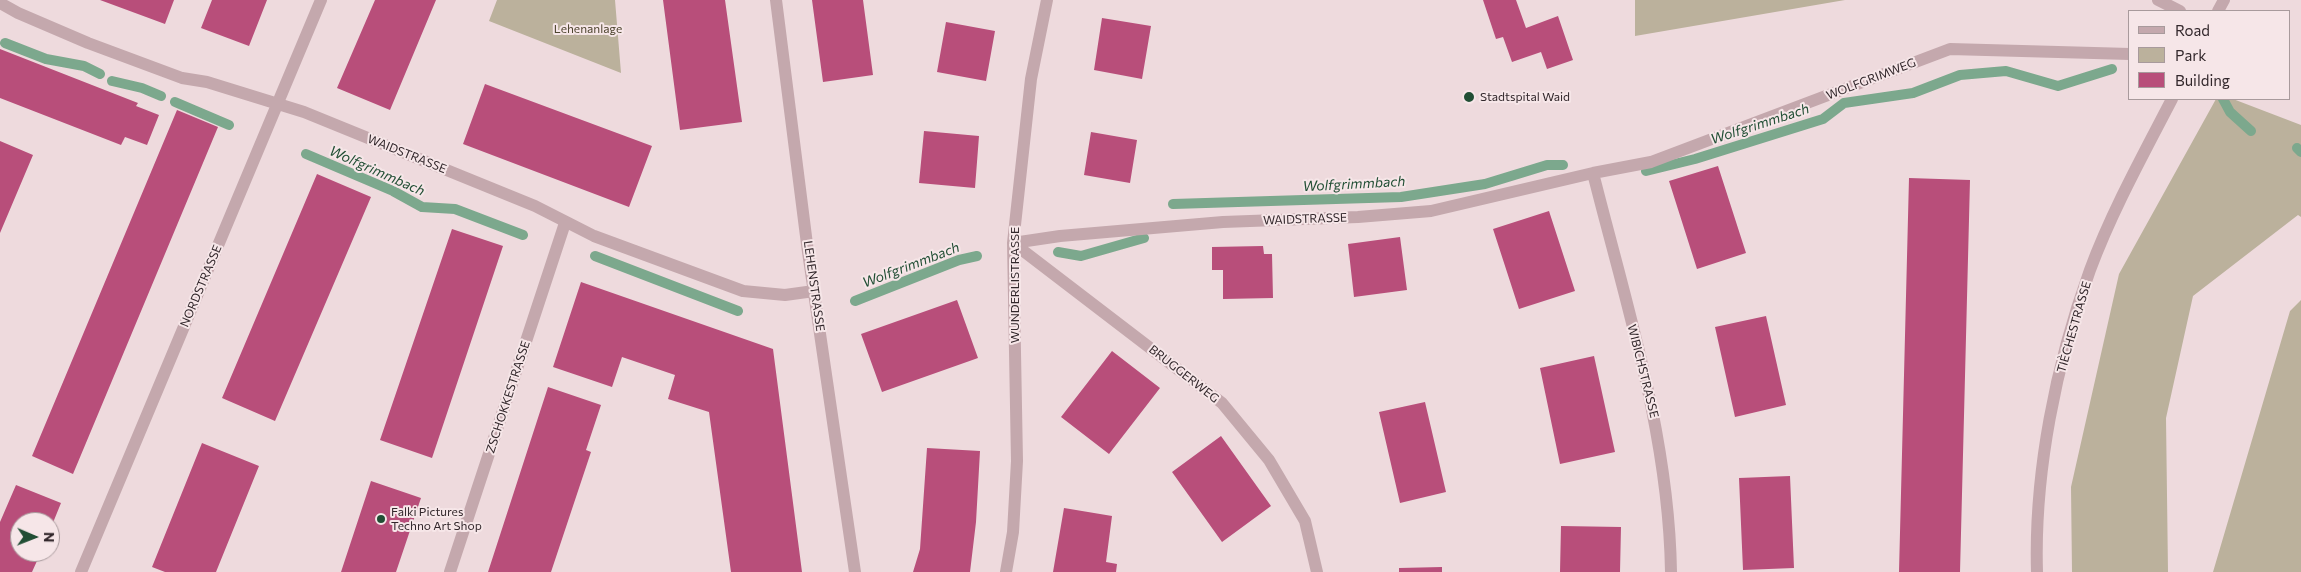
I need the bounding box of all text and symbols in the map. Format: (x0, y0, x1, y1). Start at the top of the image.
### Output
legend (2128, 10, 2291, 100)
text: Road (2175, 21, 2210, 39)
park label: Lehenanlage (554, 22, 622, 36)
text: Park (2175, 46, 2206, 64)
street label: WOLFGRIMWEG (1824, 55, 1918, 103)
text: Building (2175, 71, 2230, 89)
marker: Stadtspital Waid (1462, 90, 1476, 104)
place label: Stadtspital Waid (1480, 90, 1570, 104)
water label: Wolfgrimmbach (1709, 100, 1811, 148)
street label: WAIDSTRASSE (365, 132, 449, 176)
water label: Wolfgrimmbach (327, 142, 427, 200)
water label: Wolfgrimmbach (1302, 173, 1406, 195)
street label: WAIDSTRASSE (1263, 210, 1347, 228)
street label: WUNDERLISTRASSE (1008, 227, 1022, 343)
water label: Wolfgrimmbach (860, 239, 962, 291)
street label: LEHENSTRASSE (801, 240, 827, 332)
street label: NORDSTRASSE (177, 243, 225, 329)
street label: TIÈCHESTRASSE (2054, 280, 2094, 374)
street label: WIBICHSTRASSE (1624, 323, 1662, 419)
street label: ZSCHOKKESTRASSE (483, 339, 533, 455)
street label: BRUGGERWEG (1146, 342, 1222, 406)
place label: Falki Pictures Techno Art Shop (391, 505, 482, 533)
north arrow (10, 512, 60, 562)
marker: Falki Pictures Techno Art Shop (375, 513, 387, 525)
text: N (41, 532, 58, 543)

